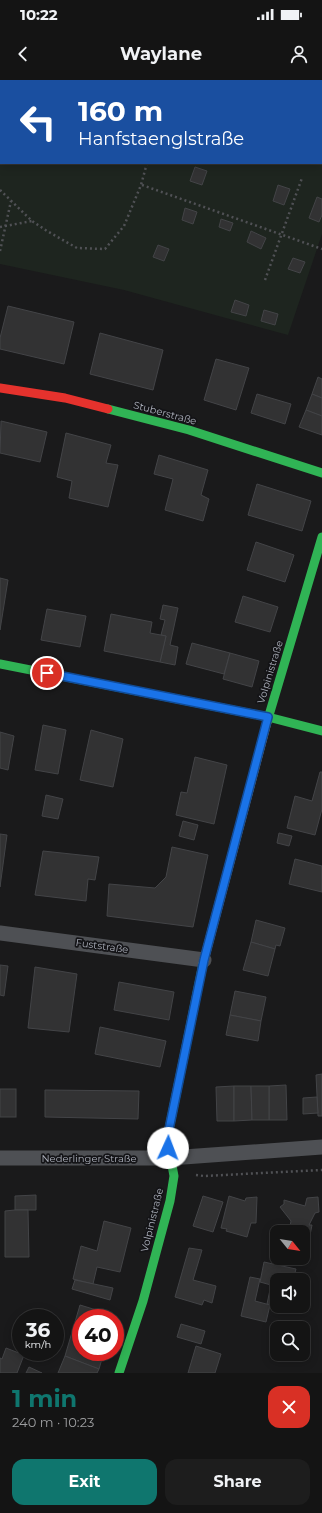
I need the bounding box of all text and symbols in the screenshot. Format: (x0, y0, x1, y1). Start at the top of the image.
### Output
text: 10:22 (20, 5, 58, 24)
icon: back (12, 43, 34, 65)
text: Waylane (120, 43, 202, 65)
icon: person (288, 43, 310, 65)
text: 160 m (78, 94, 163, 128)
icon: left (12, 96, 64, 148)
text: Hanfstaenglstraße (78, 128, 244, 150)
street label: Stuberstraße (132, 398, 198, 428)
street label: Volpinistraße (254, 639, 286, 705)
pin (30, 656, 64, 690)
icon: arrive (36, 662, 58, 684)
street label: Fuststraße (75, 936, 129, 956)
position arrow (147, 1127, 189, 1169)
street label: Nederlinger Straße (41, 1152, 137, 1165)
street label: Volpinistraße (138, 1187, 166, 1253)
north arrow (270, 1225, 310, 1265)
map controls (270, 1225, 310, 1361)
button: sound (270, 1273, 310, 1313)
speed limit sign: 40 (72, 1309, 124, 1361)
text: 36 (26, 1318, 50, 1342)
button: search (270, 1321, 310, 1361)
text: km/h (25, 1338, 51, 1351)
text: 1 min (12, 1384, 77, 1413)
button: close (268, 1386, 310, 1428)
text: 240 m · 10:23 (12, 1414, 94, 1430)
button: Exit (12, 1459, 157, 1505)
button: Share (165, 1459, 310, 1505)

